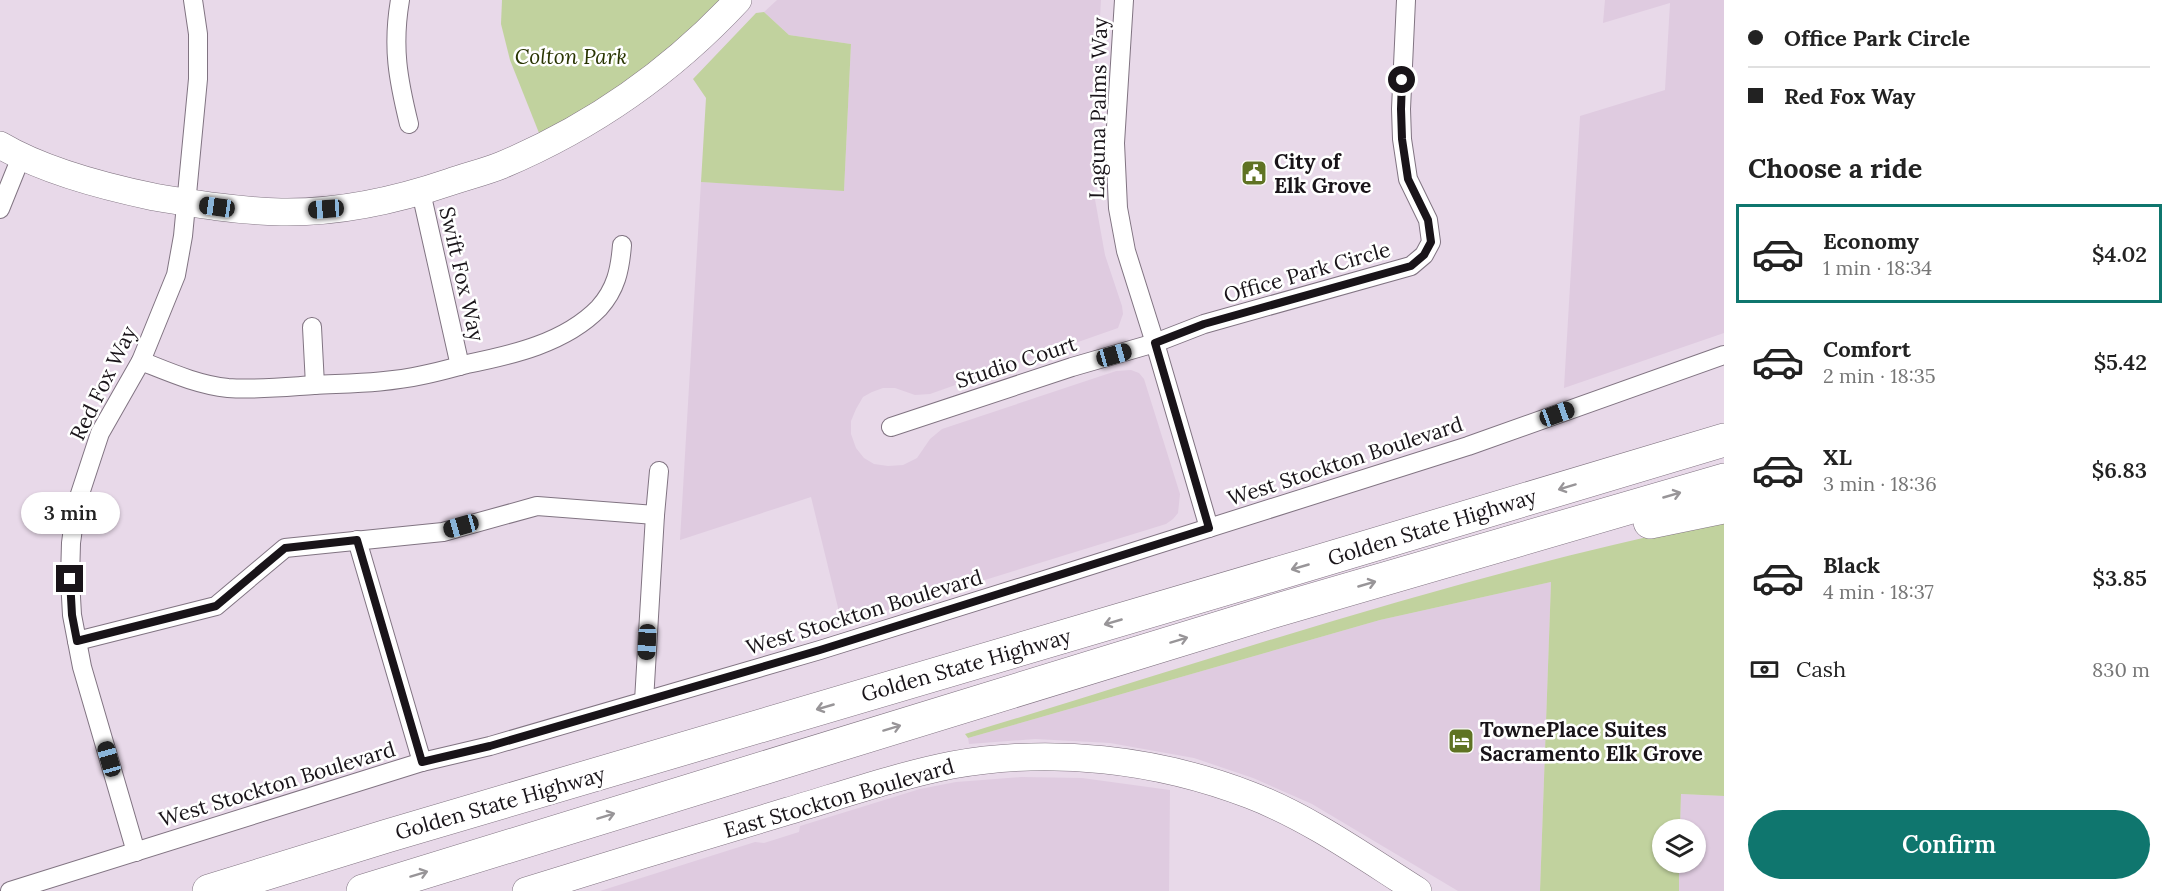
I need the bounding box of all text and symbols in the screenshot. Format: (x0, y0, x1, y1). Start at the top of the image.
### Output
street label: Laguna Palms Way (1083, 17, 1113, 199)
text: Office Park Circle (1784, 24, 1970, 52)
park label: Colton Park (515, 43, 627, 70)
route start (1388, 66, 1415, 93)
text: Red Fox Way (1784, 82, 1915, 110)
place label: City of Elk Grove (1274, 148, 1371, 199)
text: Choose a ride (1748, 151, 1922, 185)
public building icon: City of Elk Grove (1239, 158, 1269, 188)
car (198, 196, 236, 218)
car (307, 199, 345, 219)
street label: Swift Fox Way (433, 204, 491, 344)
icon: car (1751, 227, 1805, 281)
text: Economy (1823, 227, 1919, 255)
street label: Office Park Circle (1221, 235, 1393, 309)
text: $4.02 (2092, 240, 2147, 268)
text: 1 min · 18:34 (1823, 255, 1932, 280)
street label: Red Fox Way (64, 321, 142, 445)
street label: Studio Court (952, 329, 1081, 394)
icon: car (1751, 335, 1805, 389)
text: Comfort (1823, 335, 1911, 363)
car (1094, 341, 1134, 369)
text: $5.42 (2094, 348, 2147, 376)
text: 2 min · 18:35 (1823, 363, 1936, 388)
car (1537, 399, 1577, 429)
street label: West Stockton Boulevard (1224, 410, 1466, 512)
icon: car (1751, 443, 1805, 497)
text: XL (1823, 443, 1852, 471)
text: $6.83 (2092, 456, 2147, 484)
text: 3 min · 18:36 (1823, 471, 1937, 496)
street label: Golden State Highway (1324, 482, 1540, 572)
one-way arrow (1558, 482, 1577, 493)
one-way arrow (1662, 489, 1681, 500)
callout: 3 min (20, 492, 119, 534)
text: 3 min (44, 500, 97, 525)
car (441, 512, 481, 540)
icon: car (1751, 551, 1805, 605)
text: Black (1823, 551, 1880, 579)
one-way arrow (1291, 562, 1310, 573)
street label: West Stockton Boulevard (743, 563, 985, 661)
text: $3.85 (2093, 564, 2147, 592)
route end (56, 565, 83, 592)
one-way arrow (1357, 578, 1376, 589)
text: 4 min · 18:37 (1823, 579, 1934, 604)
one-way arrow (1104, 617, 1123, 628)
street label: Golden State Highway (858, 622, 1074, 708)
car (637, 624, 657, 660)
one-way arrow (1169, 634, 1188, 645)
icon: cash (1748, 653, 1781, 686)
text: Cash (1796, 655, 1846, 683)
text: 830 m (2092, 657, 2150, 682)
one-way arrow (816, 702, 835, 713)
place label: TownePlace Suites Sacramento Elk Grove (1480, 716, 1703, 767)
one-way arrow (882, 722, 901, 733)
hotel icon: TownePlace Suites Sacramento Elk Grove (1446, 726, 1476, 756)
street label: West Stockton Boulevard (156, 735, 398, 833)
car (95, 739, 123, 779)
street label: East Stockton Boulevard (721, 752, 957, 844)
street label: Golden State Highway (392, 760, 608, 846)
one-way arrow (596, 810, 615, 821)
button: Confirm (1748, 810, 2150, 879)
map controls (1652, 819, 1706, 873)
button: layers (1652, 819, 1706, 873)
one-way arrow (409, 868, 428, 879)

